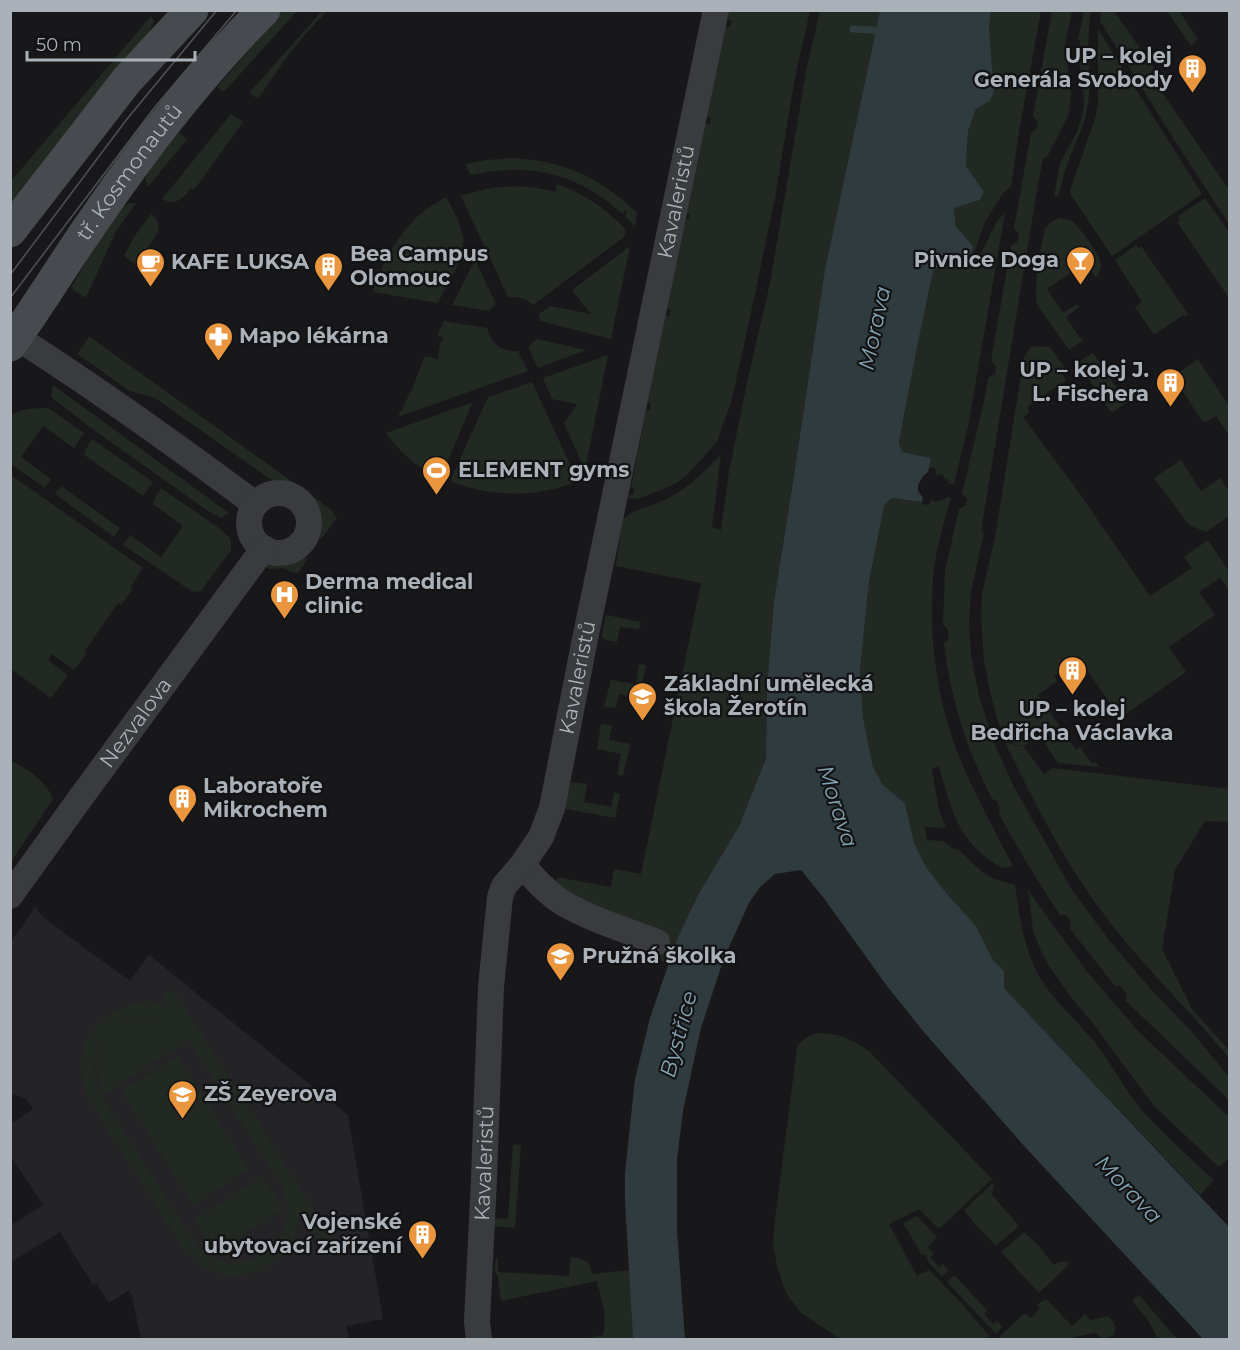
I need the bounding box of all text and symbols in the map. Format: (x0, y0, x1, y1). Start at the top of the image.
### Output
scale bar (27, 24, 195, 62)
text: 50 m (36, 34, 82, 56)
place label: UP – kolej Generála Svobody (974, 43, 1172, 92)
building icon: UP – kolej Generála Svobody (1177, 52, 1209, 94)
street label: tř. Kosmonautů (71, 98, 187, 245)
street label: Kavaleristů (652, 143, 700, 261)
place label: Bea Campus Olomouc (350, 241, 488, 290)
bar icon: Pivnice Doga (1064, 244, 1096, 286)
cafe icon: KAFE LUKSA (134, 246, 166, 288)
place label: Pivnice Doga (914, 247, 1059, 272)
place label: KAFE LUKSA (171, 249, 310, 274)
building icon: Bea Campus Olomouc (313, 250, 345, 292)
water label: Morava (852, 284, 897, 372)
pharmacy icon: Mapo lékárna (202, 320, 234, 362)
place label: Mapo lékárna (239, 323, 389, 348)
place label: UP – kolej J. L. Fischera (1019, 357, 1149, 406)
building icon: UP – kolej J. L. Fischera (1154, 366, 1186, 408)
sports icon: ELEMENT gyms (421, 454, 453, 496)
place label: ELEMENT gyms (458, 457, 629, 482)
place label: Derma medical clinic (305, 569, 473, 618)
hospital icon: Derma medical clinic (268, 578, 300, 620)
street label: Kavaleristů (554, 618, 601, 736)
building icon: UP – kolej Bedřicha Václavka (1056, 654, 1088, 696)
place label: Základní umělecká škola Žerotín (664, 671, 874, 720)
street label: Nezvalova (94, 673, 177, 772)
school or university icon: Základní umělecká škola Žerotín (627, 680, 659, 722)
place label: UP – kolej Bedřicha Václavka (971, 696, 1173, 745)
water label: Morava (812, 762, 863, 851)
place label: Laboratoře Mikrochem (203, 773, 328, 822)
building icon: Laboratoře Mikrochem (166, 782, 198, 824)
school or university icon: Pružná školka (545, 940, 577, 982)
place label: Pružná školka (582, 943, 736, 968)
water label: Bystřice (654, 988, 703, 1080)
school or university icon: ZŠ Zeyerova (167, 1078, 199, 1120)
place label: ZŠ Zeyerova (204, 1081, 338, 1106)
street label: Kavaleristů (469, 1105, 499, 1222)
water label: Morava (1089, 1149, 1168, 1229)
place label: Vojenské ubytovací zařízení (204, 1209, 404, 1258)
building icon: Vojenské ubytovací zařízení (407, 1218, 439, 1260)

